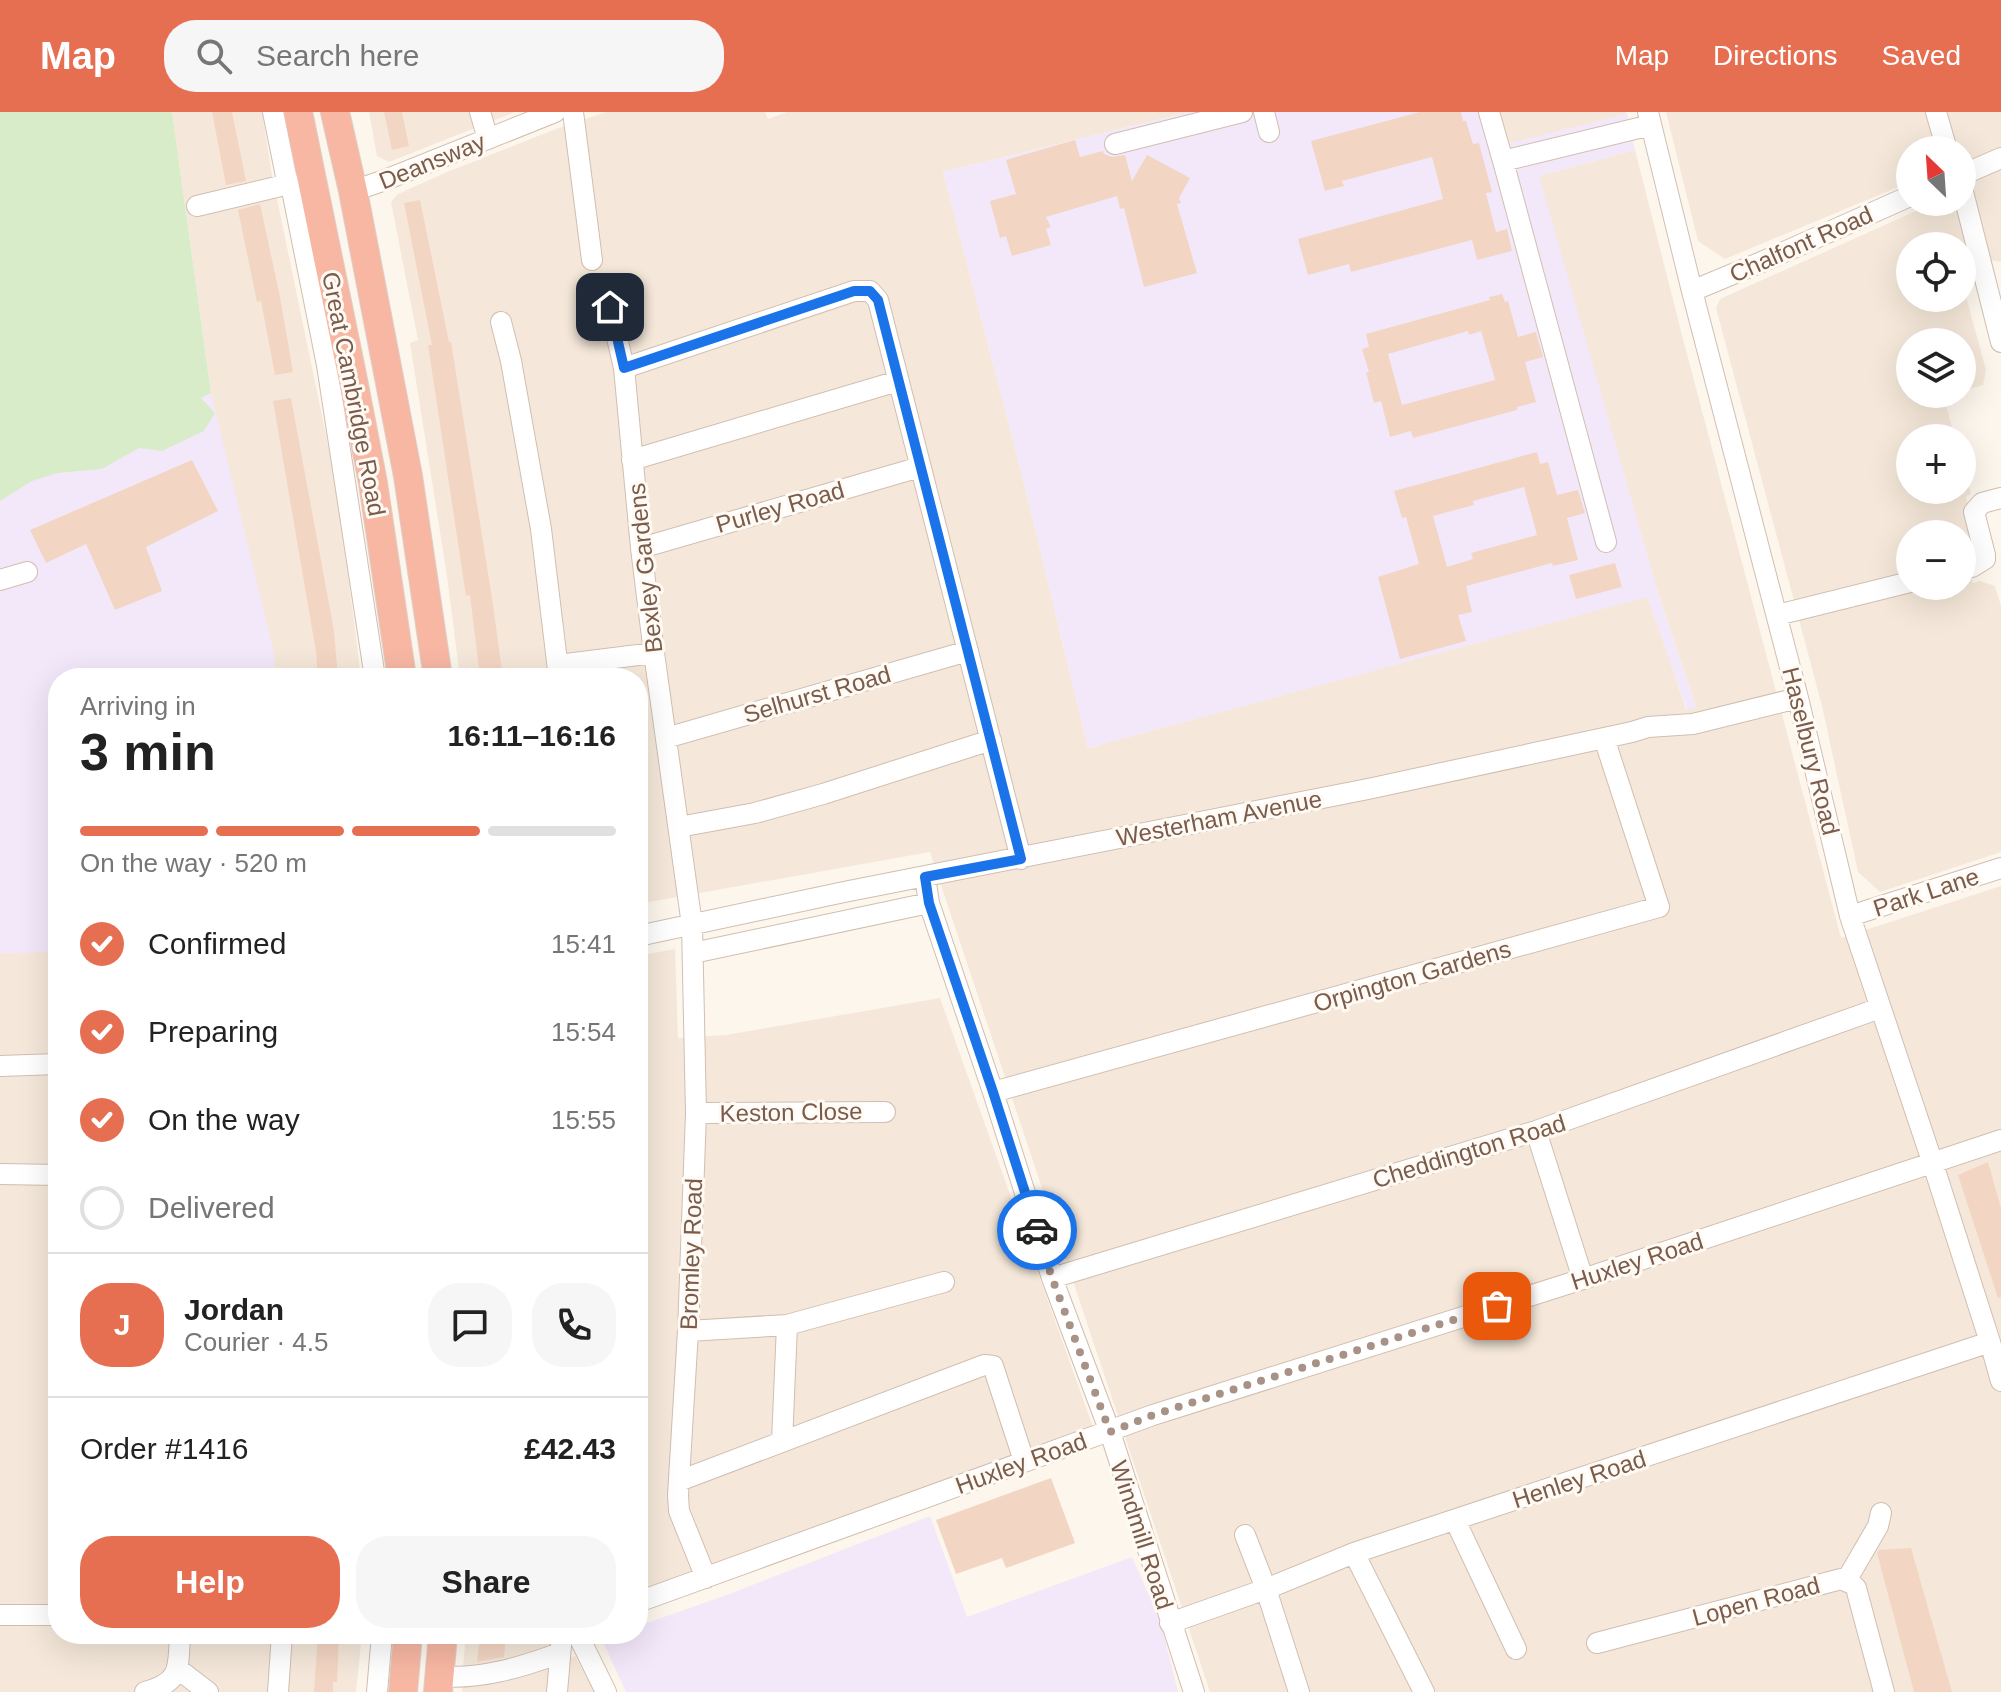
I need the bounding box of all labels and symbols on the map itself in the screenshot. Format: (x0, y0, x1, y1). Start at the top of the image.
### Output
street label: Deansway (375, 127, 489, 195)
north arrow (1896, 136, 1976, 216)
street label: Chalfont Road (1725, 200, 1877, 288)
street label: Great Cambridge Road (317, 270, 391, 518)
pin (576, 273, 644, 341)
street label: Purley Road (713, 476, 847, 538)
street label: Bexley Gardens (623, 482, 667, 654)
street label: Selhurst Road (740, 660, 894, 728)
street label: Haselbury Road (1777, 664, 1845, 838)
street label: Westerham Avenue (1114, 785, 1324, 851)
street label: Park Lane (1870, 862, 1982, 922)
street label: Orpington Gardens (1310, 935, 1514, 1017)
street label: Keston Close (719, 1097, 863, 1127)
street label: Cheddington Road (1369, 1109, 1569, 1193)
street label: Bromley Road (675, 1178, 707, 1330)
courier (997, 1190, 1077, 1270)
street label: Huxley Road (1567, 1227, 1707, 1295)
pin (1463, 1272, 1531, 1340)
street label: Huxley Road (952, 1427, 1090, 1499)
street label: Henley Road (1509, 1445, 1649, 1513)
street label: Windmill Road (1105, 1457, 1179, 1613)
street label: Lopen Road (1689, 1571, 1823, 1631)

